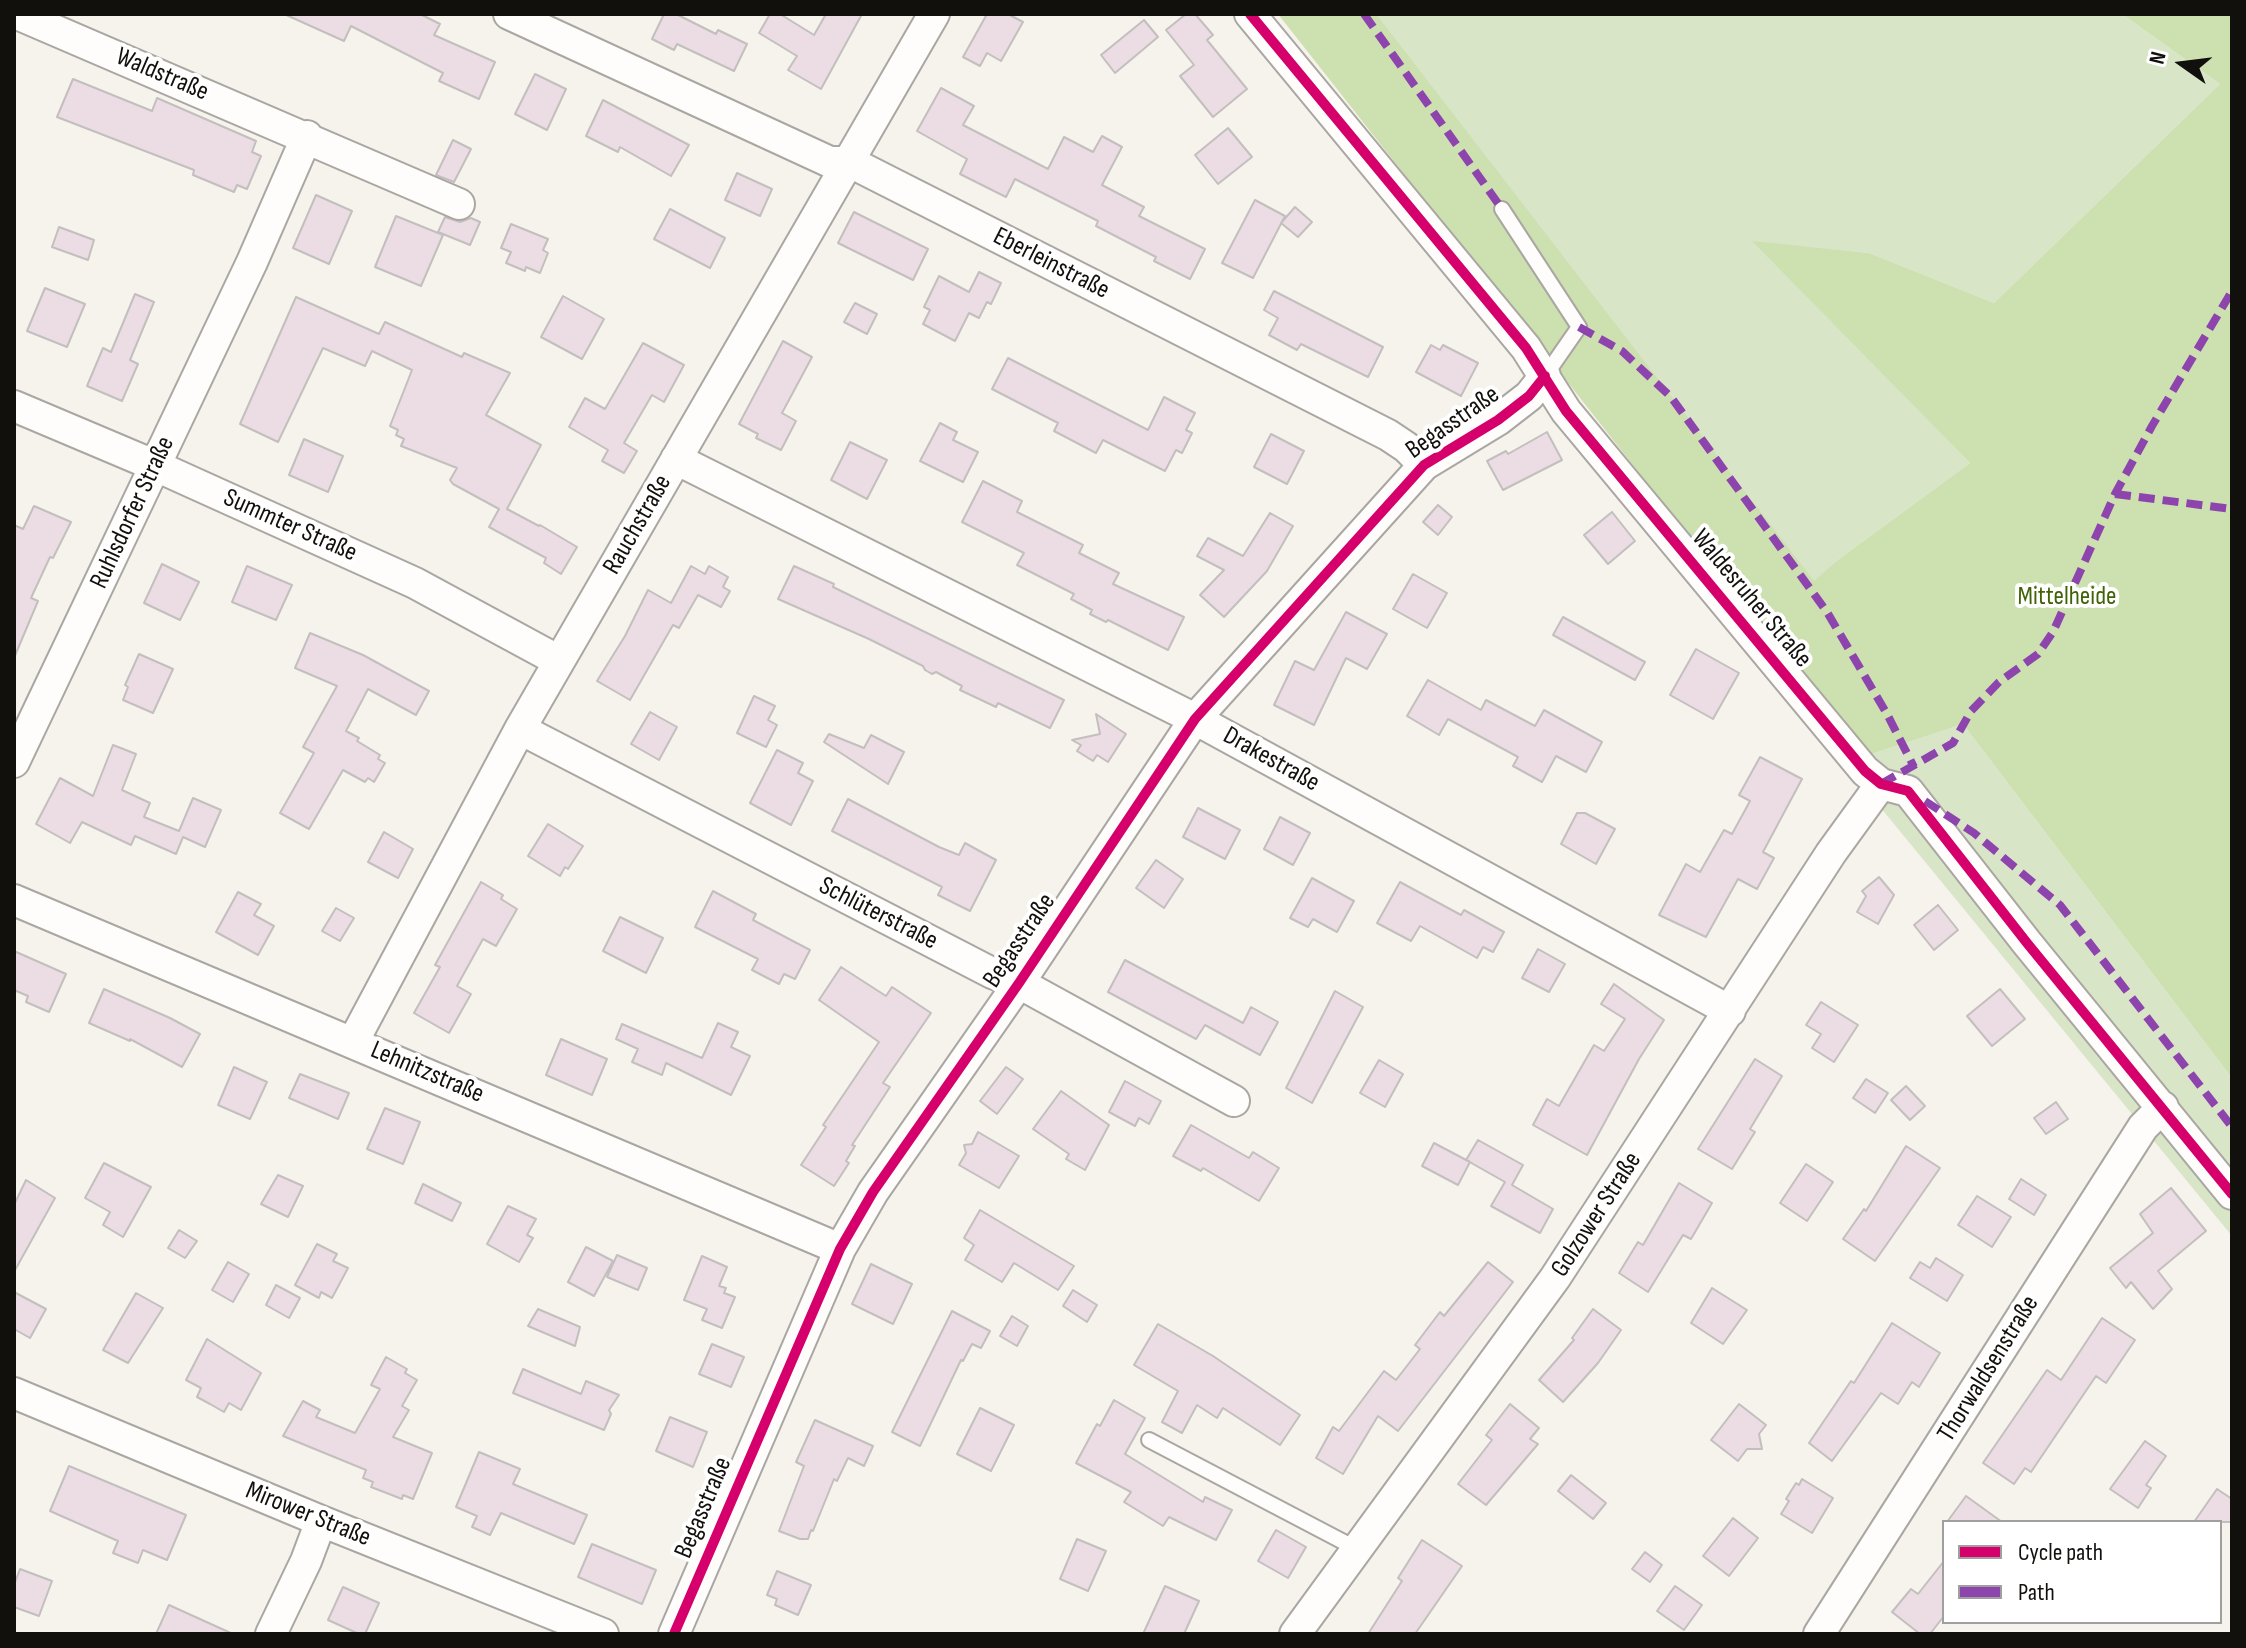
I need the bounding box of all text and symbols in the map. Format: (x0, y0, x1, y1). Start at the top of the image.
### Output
north arrow (2142, 24, 2222, 104)
street label: Waldstraße (111, 42, 213, 108)
text: N (2144, 49, 2173, 67)
street label: Eberleinstraße (988, 221, 1114, 307)
street label: Begasstraße (1400, 380, 1506, 466)
street label: Ruhlsdorfer Straße (84, 432, 182, 594)
street label: Rauchstraße (597, 470, 679, 580)
street label: Summter Straße (218, 483, 362, 569)
street label: Waldesruher Straße (1684, 524, 1818, 674)
park label: Mittelheide (2018, 581, 2116, 613)
street label: Drakestraße (1217, 721, 1325, 799)
street label: Schlüterstraße (813, 871, 943, 957)
street label: Begasstraße (977, 888, 1063, 994)
street label: Lehnitzstraße (366, 1035, 488, 1111)
street label: Golzower Straße (1545, 1147, 1649, 1283)
street label: Thorwaldsenstraße (1932, 1290, 2046, 1448)
street label: Begasstraße (669, 1453, 739, 1563)
street label: Mirower Straße (241, 1476, 375, 1554)
legend (1942, 1520, 2222, 1624)
text: Cycle path (2018, 1538, 2103, 1567)
text: Path (2018, 1578, 2055, 1607)

